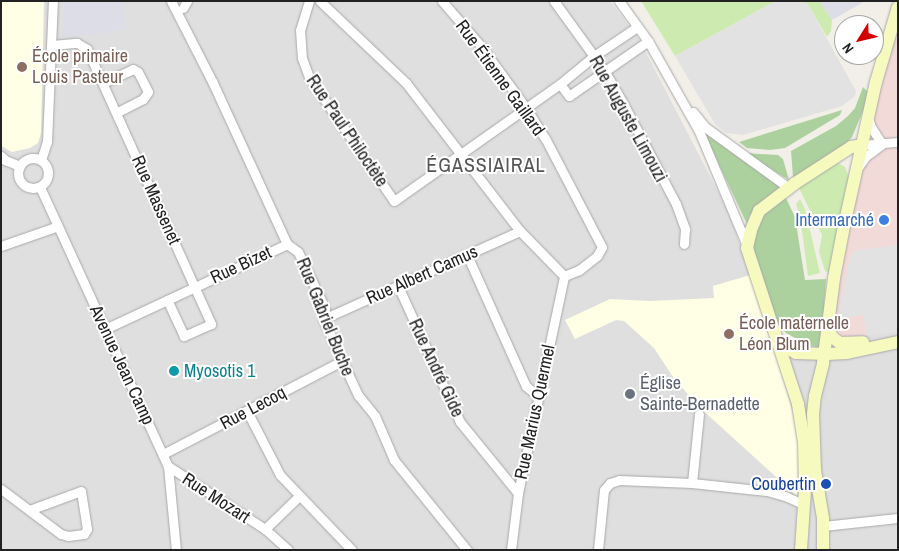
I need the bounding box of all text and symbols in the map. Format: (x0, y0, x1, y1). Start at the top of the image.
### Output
north arrow (834, 15, 884, 65)
street label: Rue Étienne Gaillard (451, 16, 549, 140)
text: N (838, 40, 857, 57)
place label: École primaire Louis Pasteur (32, 46, 128, 88)
street label: Rue Auguste Limouzi (584, 52, 672, 186)
marker: École primaire Louis Pasteur (16, 61, 28, 73)
street label: Rue Paul Philoctète (302, 71, 392, 191)
street label: Rue Massenet (127, 152, 185, 248)
district label: ÉGASSIAIRAL (425, 152, 547, 176)
place label: Intermarché (795, 209, 874, 231)
marker: Intermarché (878, 214, 890, 226)
street label: Rue Albert Camus (363, 241, 481, 309)
street label: Rue Bizet (207, 242, 275, 288)
street label: Rue Gabriel Buche (291, 255, 359, 379)
street label: Avenue Jean Camp (85, 302, 159, 428)
place label: École maternelle Léon Blum (739, 313, 849, 356)
street label: Rue André Gide (404, 315, 468, 421)
marker: École maternelle Léon Blum (723, 328, 735, 340)
street label: Rue Marius Quermel (510, 343, 560, 481)
place label: Myosotis 1 (184, 360, 255, 382)
marker: Myosotis 1 (168, 365, 180, 377)
place label: Église Sainte-Bernadette (640, 373, 760, 416)
street label: Rue Lecoq (216, 382, 290, 434)
marker: Église Sainte-Bernadette (624, 388, 636, 400)
street label: Rue Mozart (178, 468, 254, 528)
place label: Coubertin (751, 473, 816, 495)
marker: Coubertin (820, 478, 832, 490)

